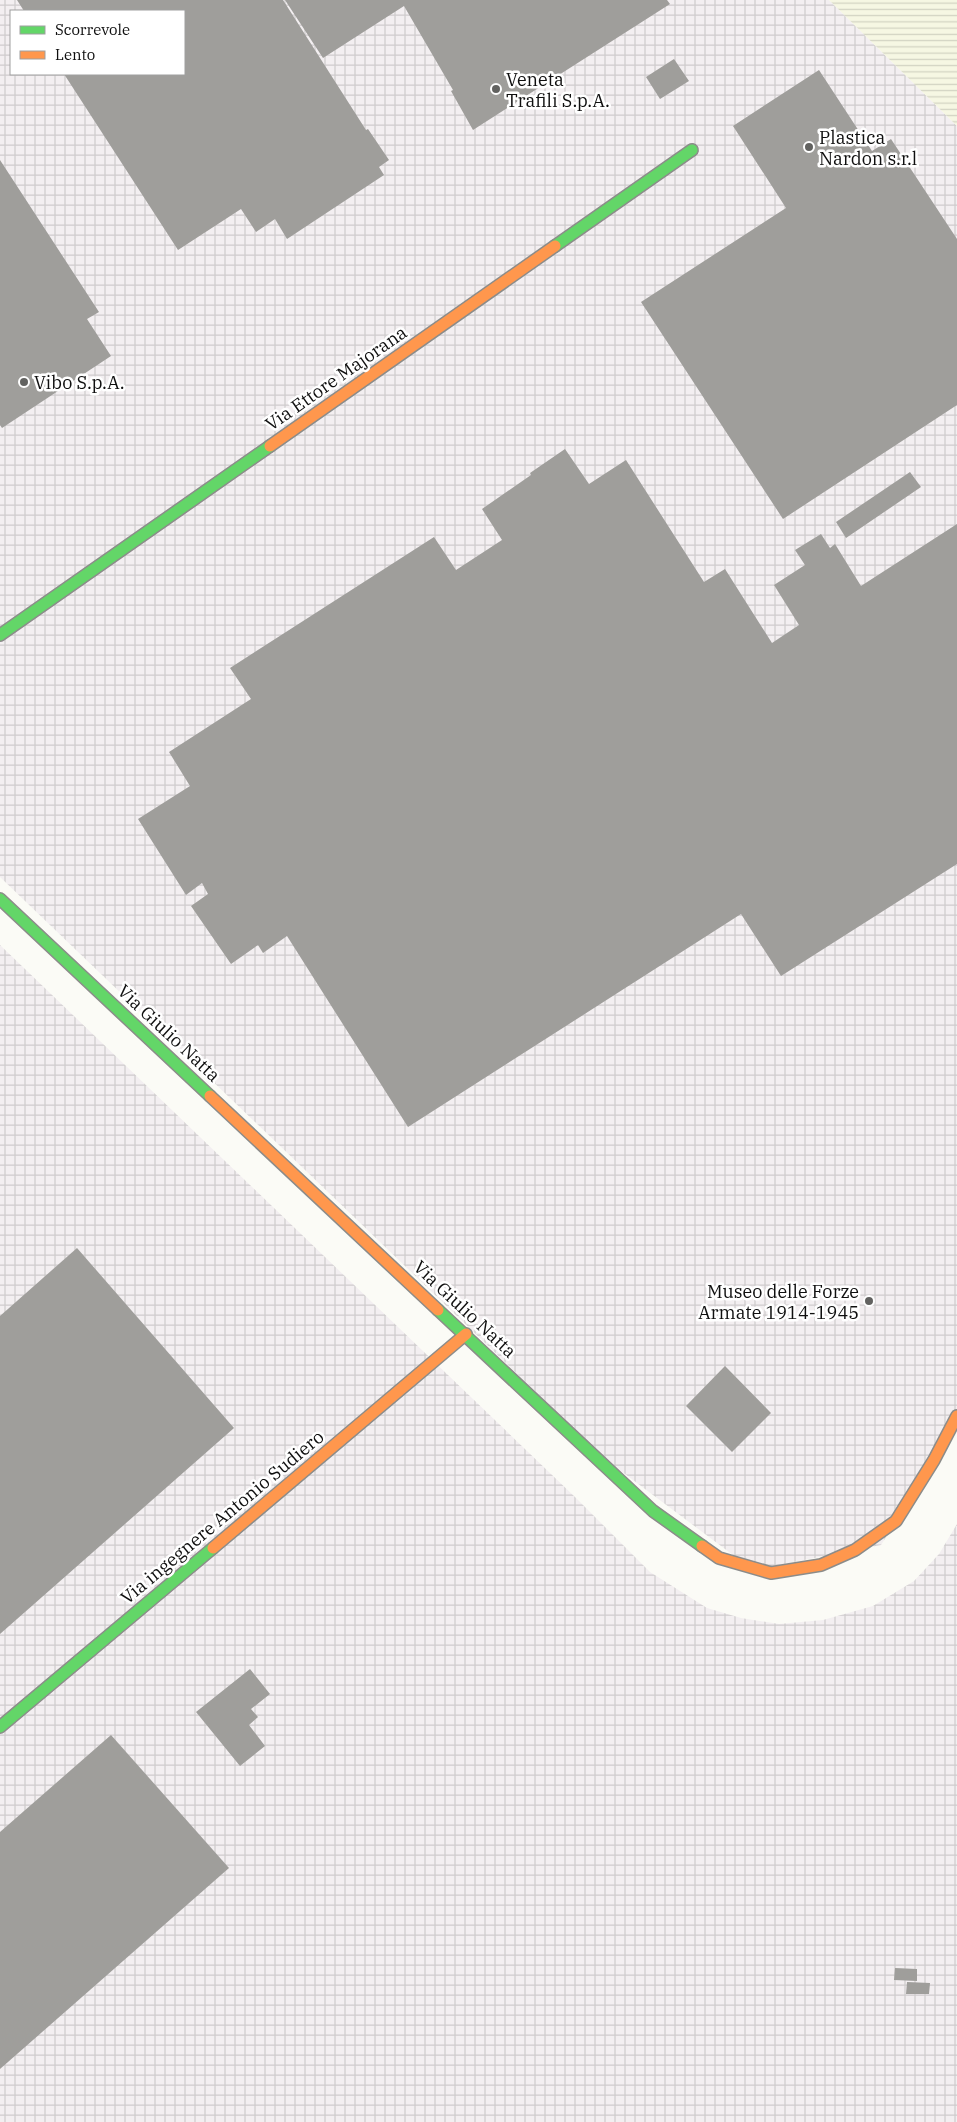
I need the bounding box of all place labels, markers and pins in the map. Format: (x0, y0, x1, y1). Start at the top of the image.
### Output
place label: Veneta Trafili S.p.A. (506, 68, 610, 112)
marker: Veneta Trafili S.p.A. (490, 83, 502, 95)
place label: Plastica Nardon s.r.l (819, 126, 917, 170)
marker: Plastica Nardon s.r.l (803, 141, 815, 153)
place label: Vibo S.p.A. (34, 371, 125, 394)
marker: Vibo S.p.A. (18, 376, 30, 388)
place label: Museo delle Forze Armate 1914-1945 (698, 1280, 859, 1324)
marker: Museo delle Forze Armate 1914-1945 (863, 1295, 875, 1307)

